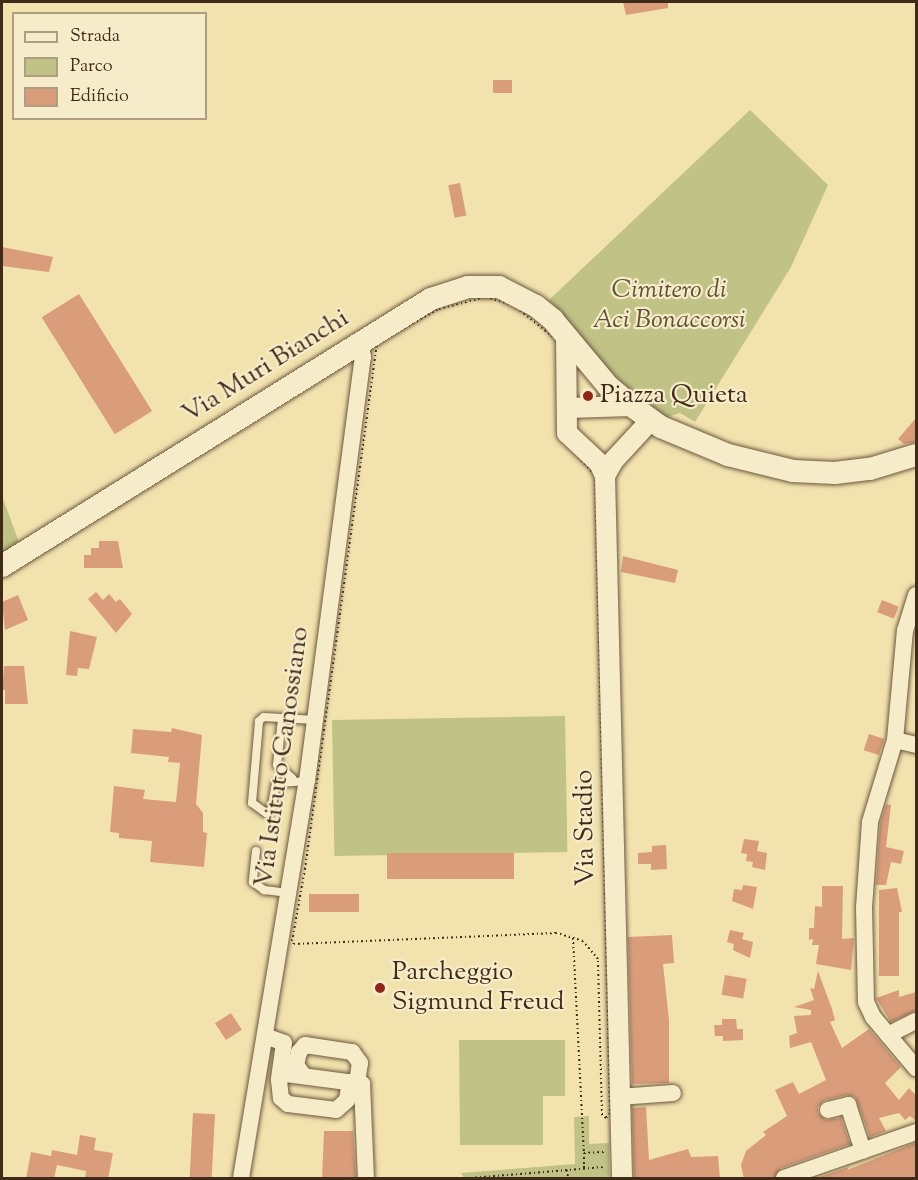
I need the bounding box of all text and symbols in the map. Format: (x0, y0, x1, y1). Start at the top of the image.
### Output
legend (12, 12, 207, 120)
text: Strada (70, 24, 120, 50)
text: Parco (70, 54, 113, 80)
text: Edificio (70, 84, 129, 110)
park label: Cimitero di Aci Bonaccorsi (592, 275, 746, 336)
street label: Via Muri Bianchi (177, 303, 355, 431)
place label: Piazza Quieta (600, 380, 748, 412)
marker: Piazza Quieta (581, 389, 595, 403)
street label: Via Istituto Canossiano (249, 625, 317, 889)
street label: Via Stadio (569, 769, 603, 887)
place label: Parcheggio Sigmund Freud (392, 957, 565, 1018)
marker: Parcheggio Sigmund Freud (373, 981, 387, 995)

